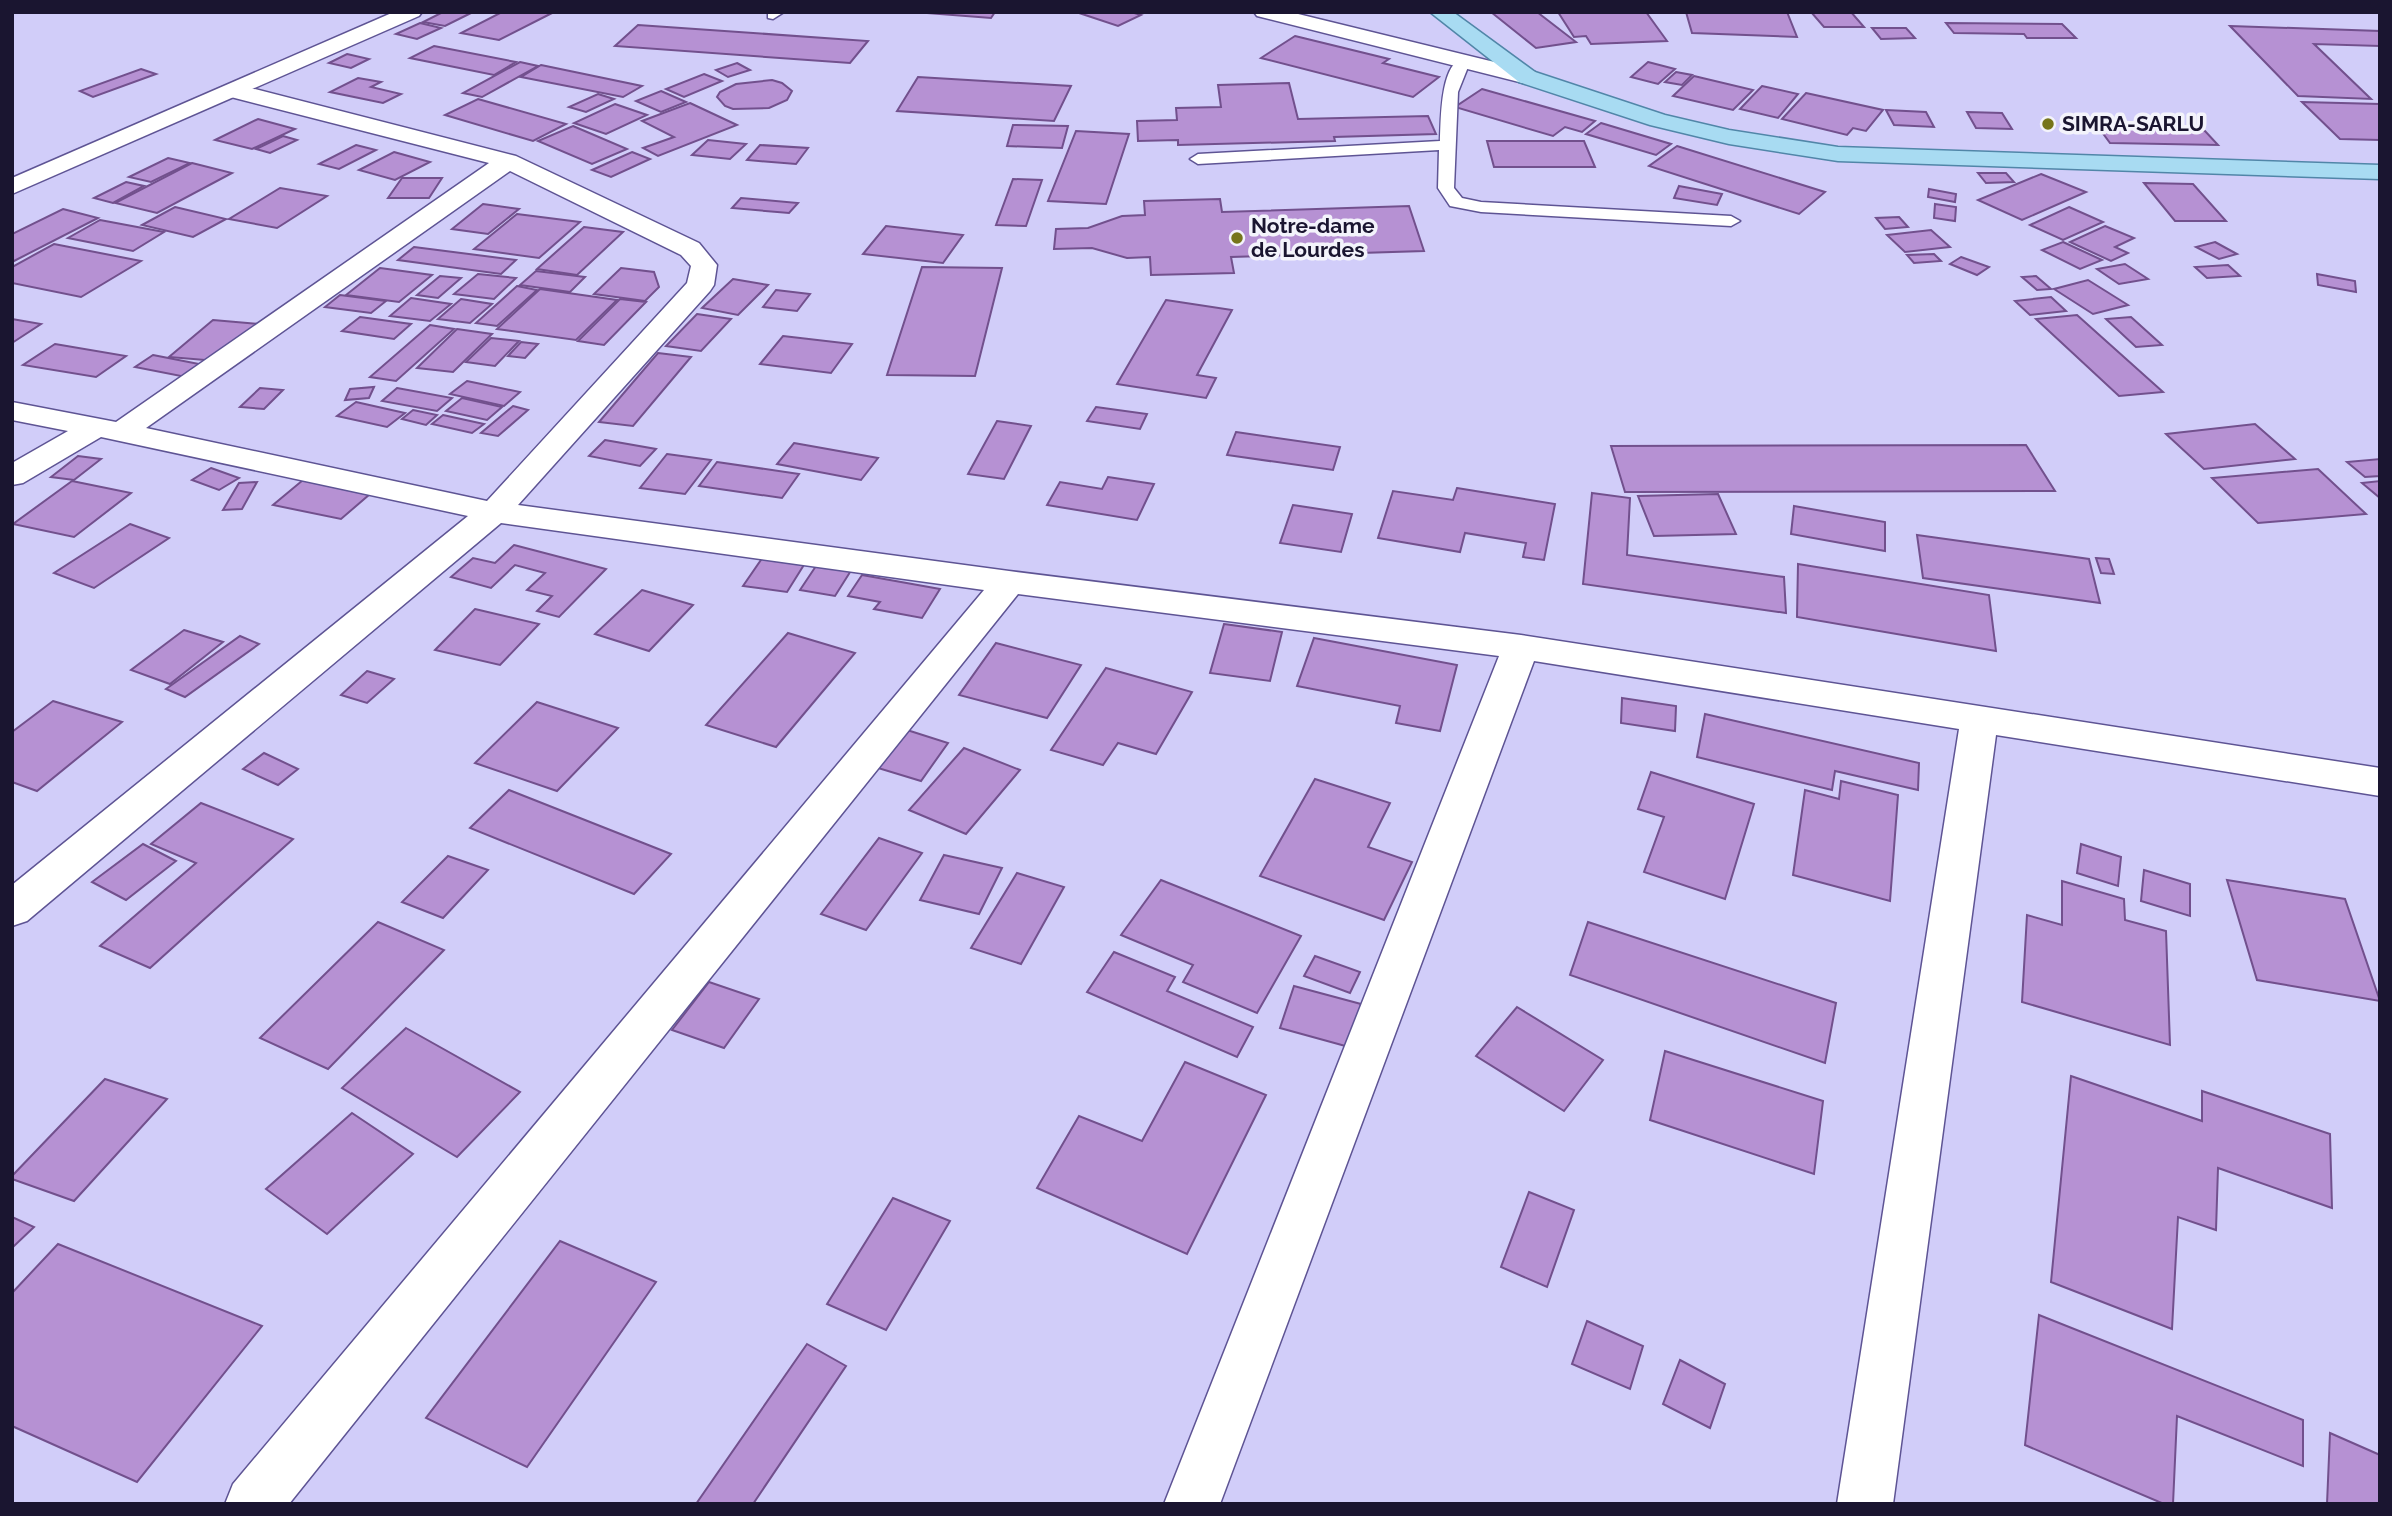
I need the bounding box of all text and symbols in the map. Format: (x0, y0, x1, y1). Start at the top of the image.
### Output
place label: SIMRA-SARLU (2062, 111, 2204, 136)
marker: SIMRA-SARLU (2040, 116, 2056, 132)
place label: Notre-dame de Lourdes (1251, 213, 1375, 262)
marker: Notre-dame de Lourdes (1229, 230, 1245, 246)

